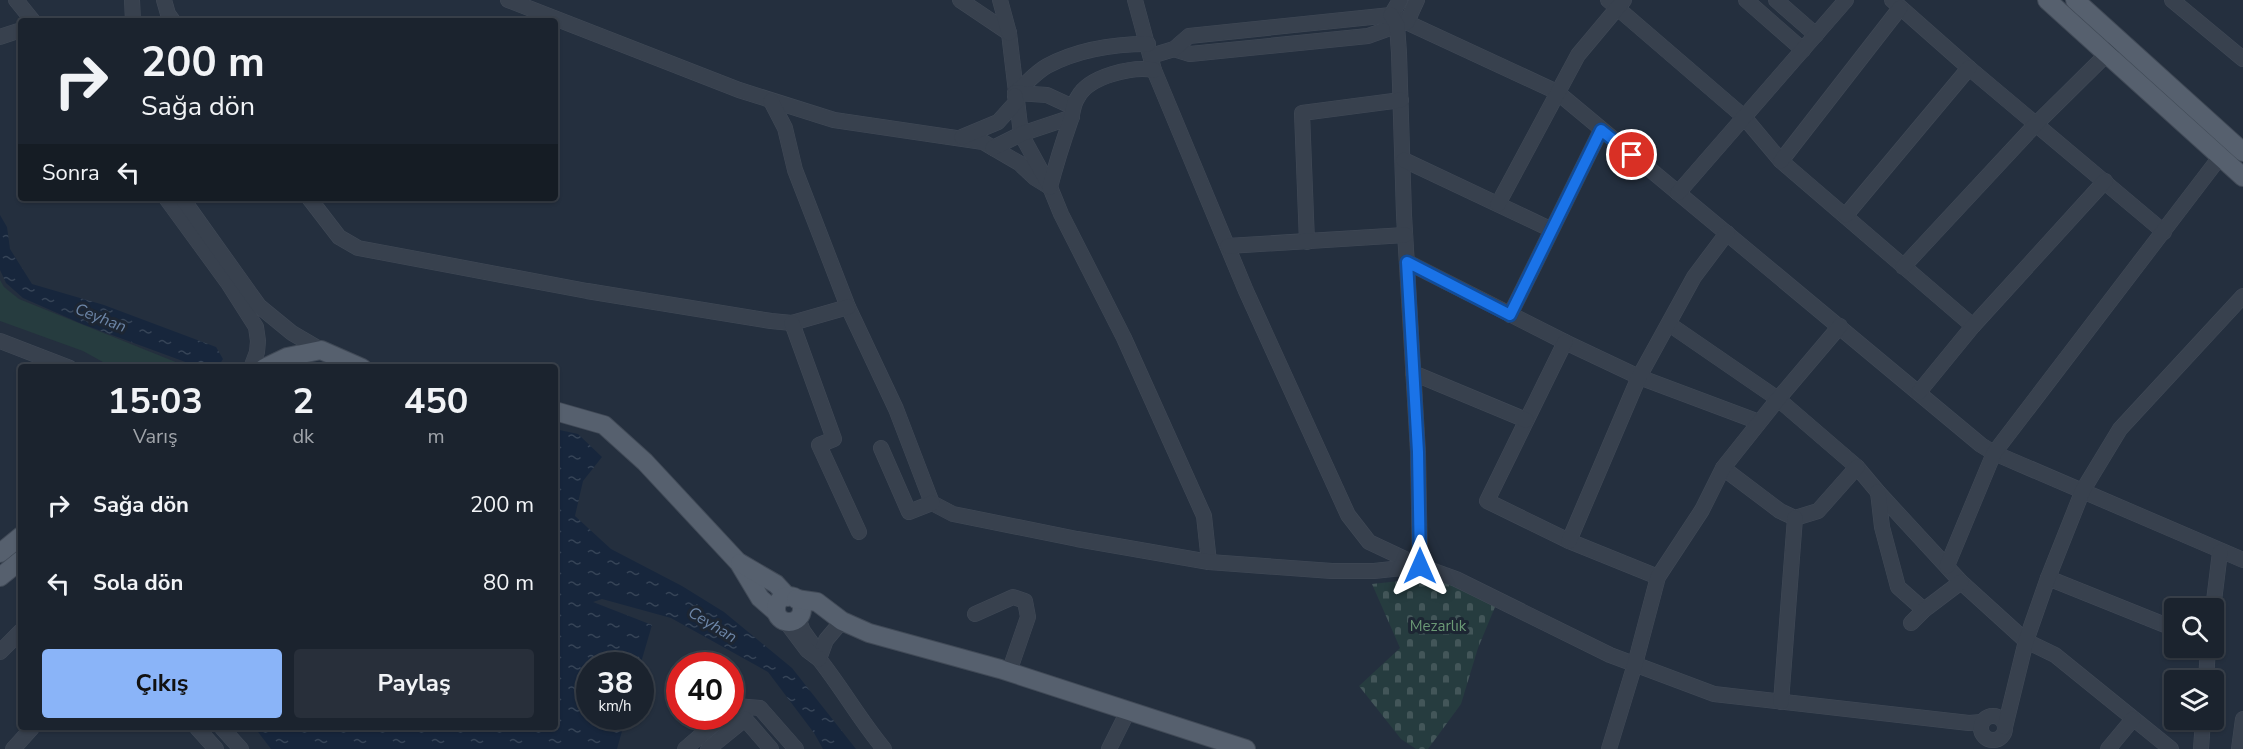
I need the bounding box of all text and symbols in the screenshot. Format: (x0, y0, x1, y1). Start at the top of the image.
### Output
text: 200 m (141, 34, 265, 91)
icon: right (42, 42, 120, 120)
text: Sağa dön (141, 88, 255, 125)
pin (1606, 129, 1657, 180)
icon: arrive (1615, 138, 1648, 171)
icon: left (112, 156, 145, 189)
text: Sonra (42, 158, 100, 188)
water label: Ceyhan (72, 298, 130, 338)
text: 15:03 (108, 377, 203, 426)
text: 2 (292, 377, 314, 426)
text: 450 (404, 377, 468, 426)
text: Varış (133, 423, 178, 450)
text: dk (292, 423, 314, 450)
text: m (427, 423, 445, 450)
icon: right (42, 489, 75, 522)
text: Sağa dön (93, 490, 189, 520)
text: 200 m (470, 490, 534, 520)
position arrow (1388, 534, 1452, 598)
icon: left (42, 567, 75, 600)
text: Sola dön (93, 568, 183, 598)
text: 80 m (483, 568, 534, 598)
map controls (2164, 598, 2224, 730)
button: search (2164, 598, 2224, 658)
water label: Ceyhan (684, 602, 741, 648)
park label: Mezarlık (1410, 616, 1467, 636)
button: Çıkış (42, 649, 282, 718)
button: Paylaş (294, 649, 534, 718)
speed limit sign: 40 (666, 652, 744, 730)
text: 38 (597, 663, 633, 704)
button: layers (2164, 670, 2224, 730)
text: km/h (598, 696, 632, 716)

